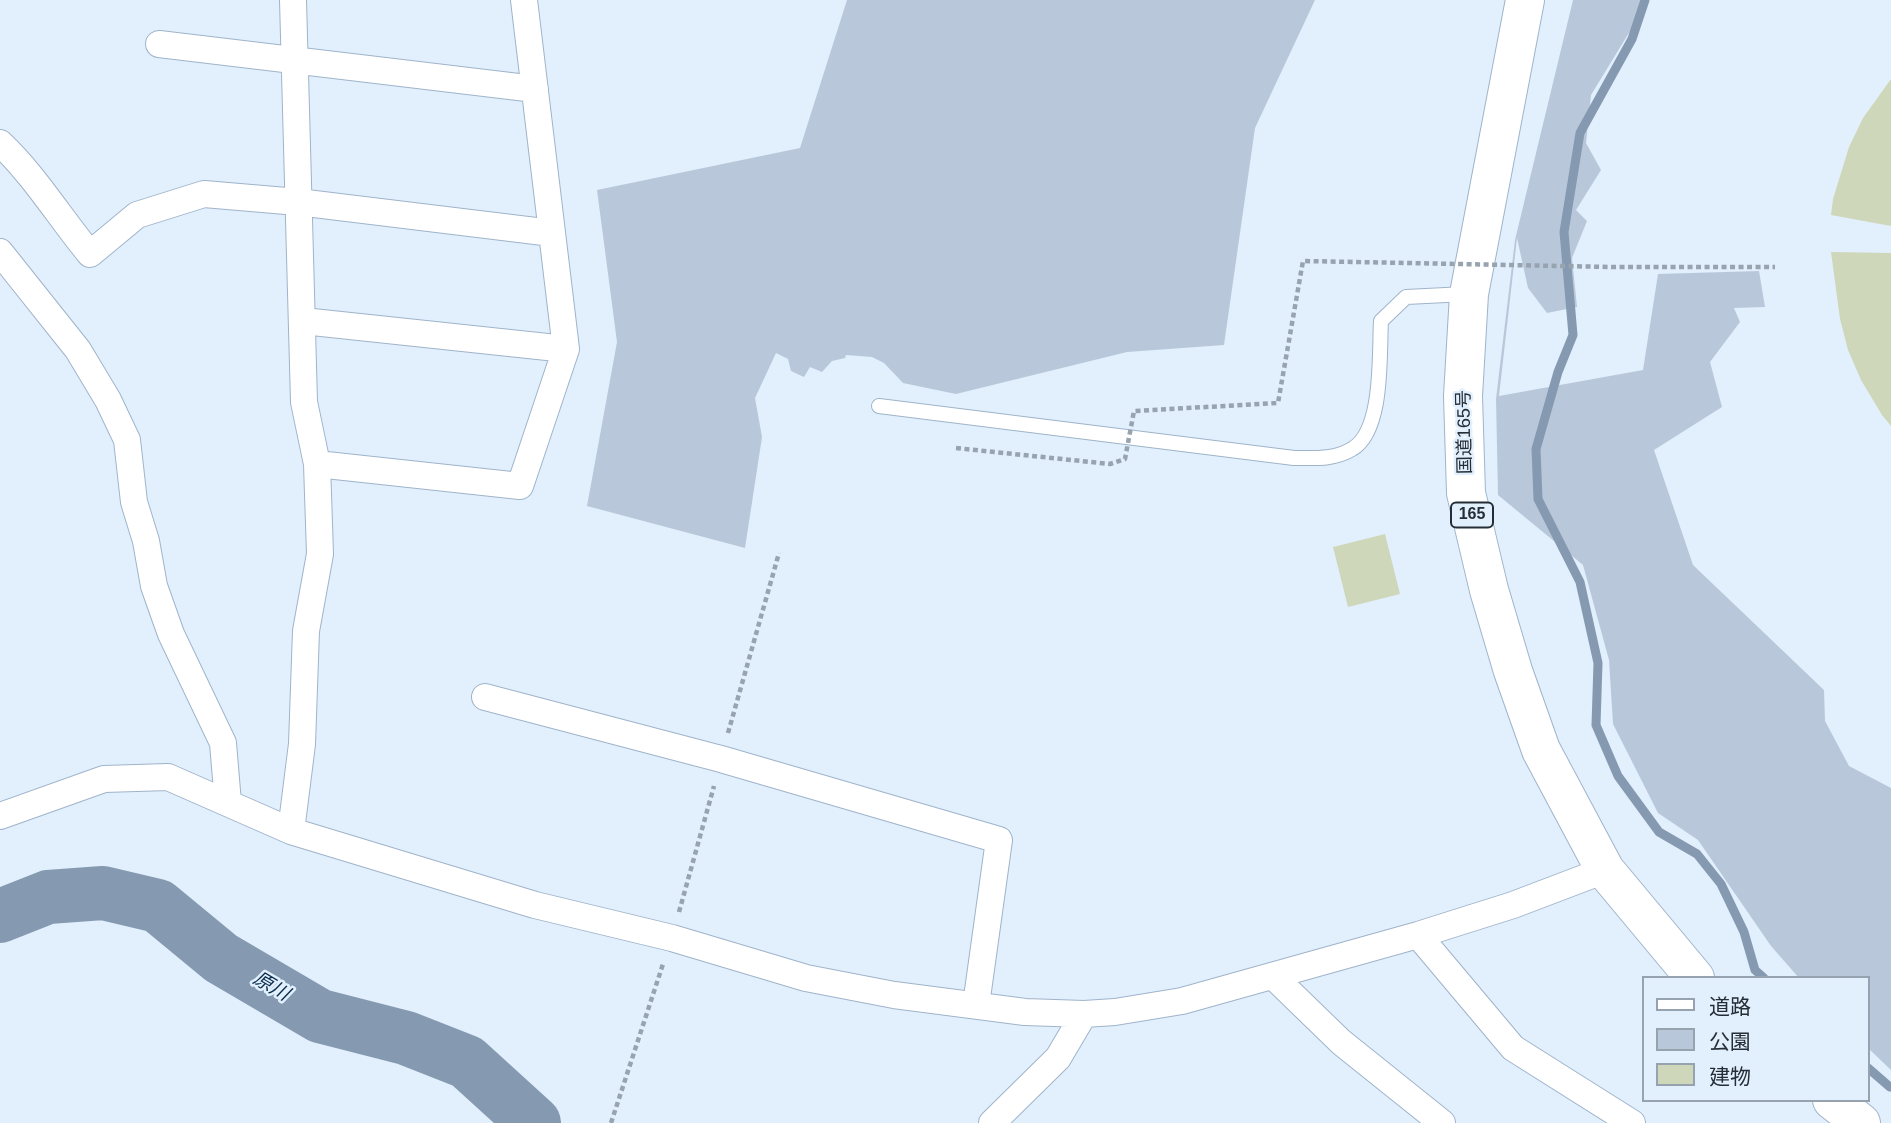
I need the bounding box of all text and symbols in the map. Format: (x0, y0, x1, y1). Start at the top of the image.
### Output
street label: 国道165号 (1453, 390, 1477, 474)
road number: 165 (1451, 502, 1493, 528)
water label: 原川 (249, 968, 293, 1006)
legend (1643, 976, 1870, 1102)
text: 道路 (1709, 995, 1751, 1018)
text: 公園 (1709, 1030, 1751, 1053)
text: 建物 (1709, 1065, 1751, 1088)

